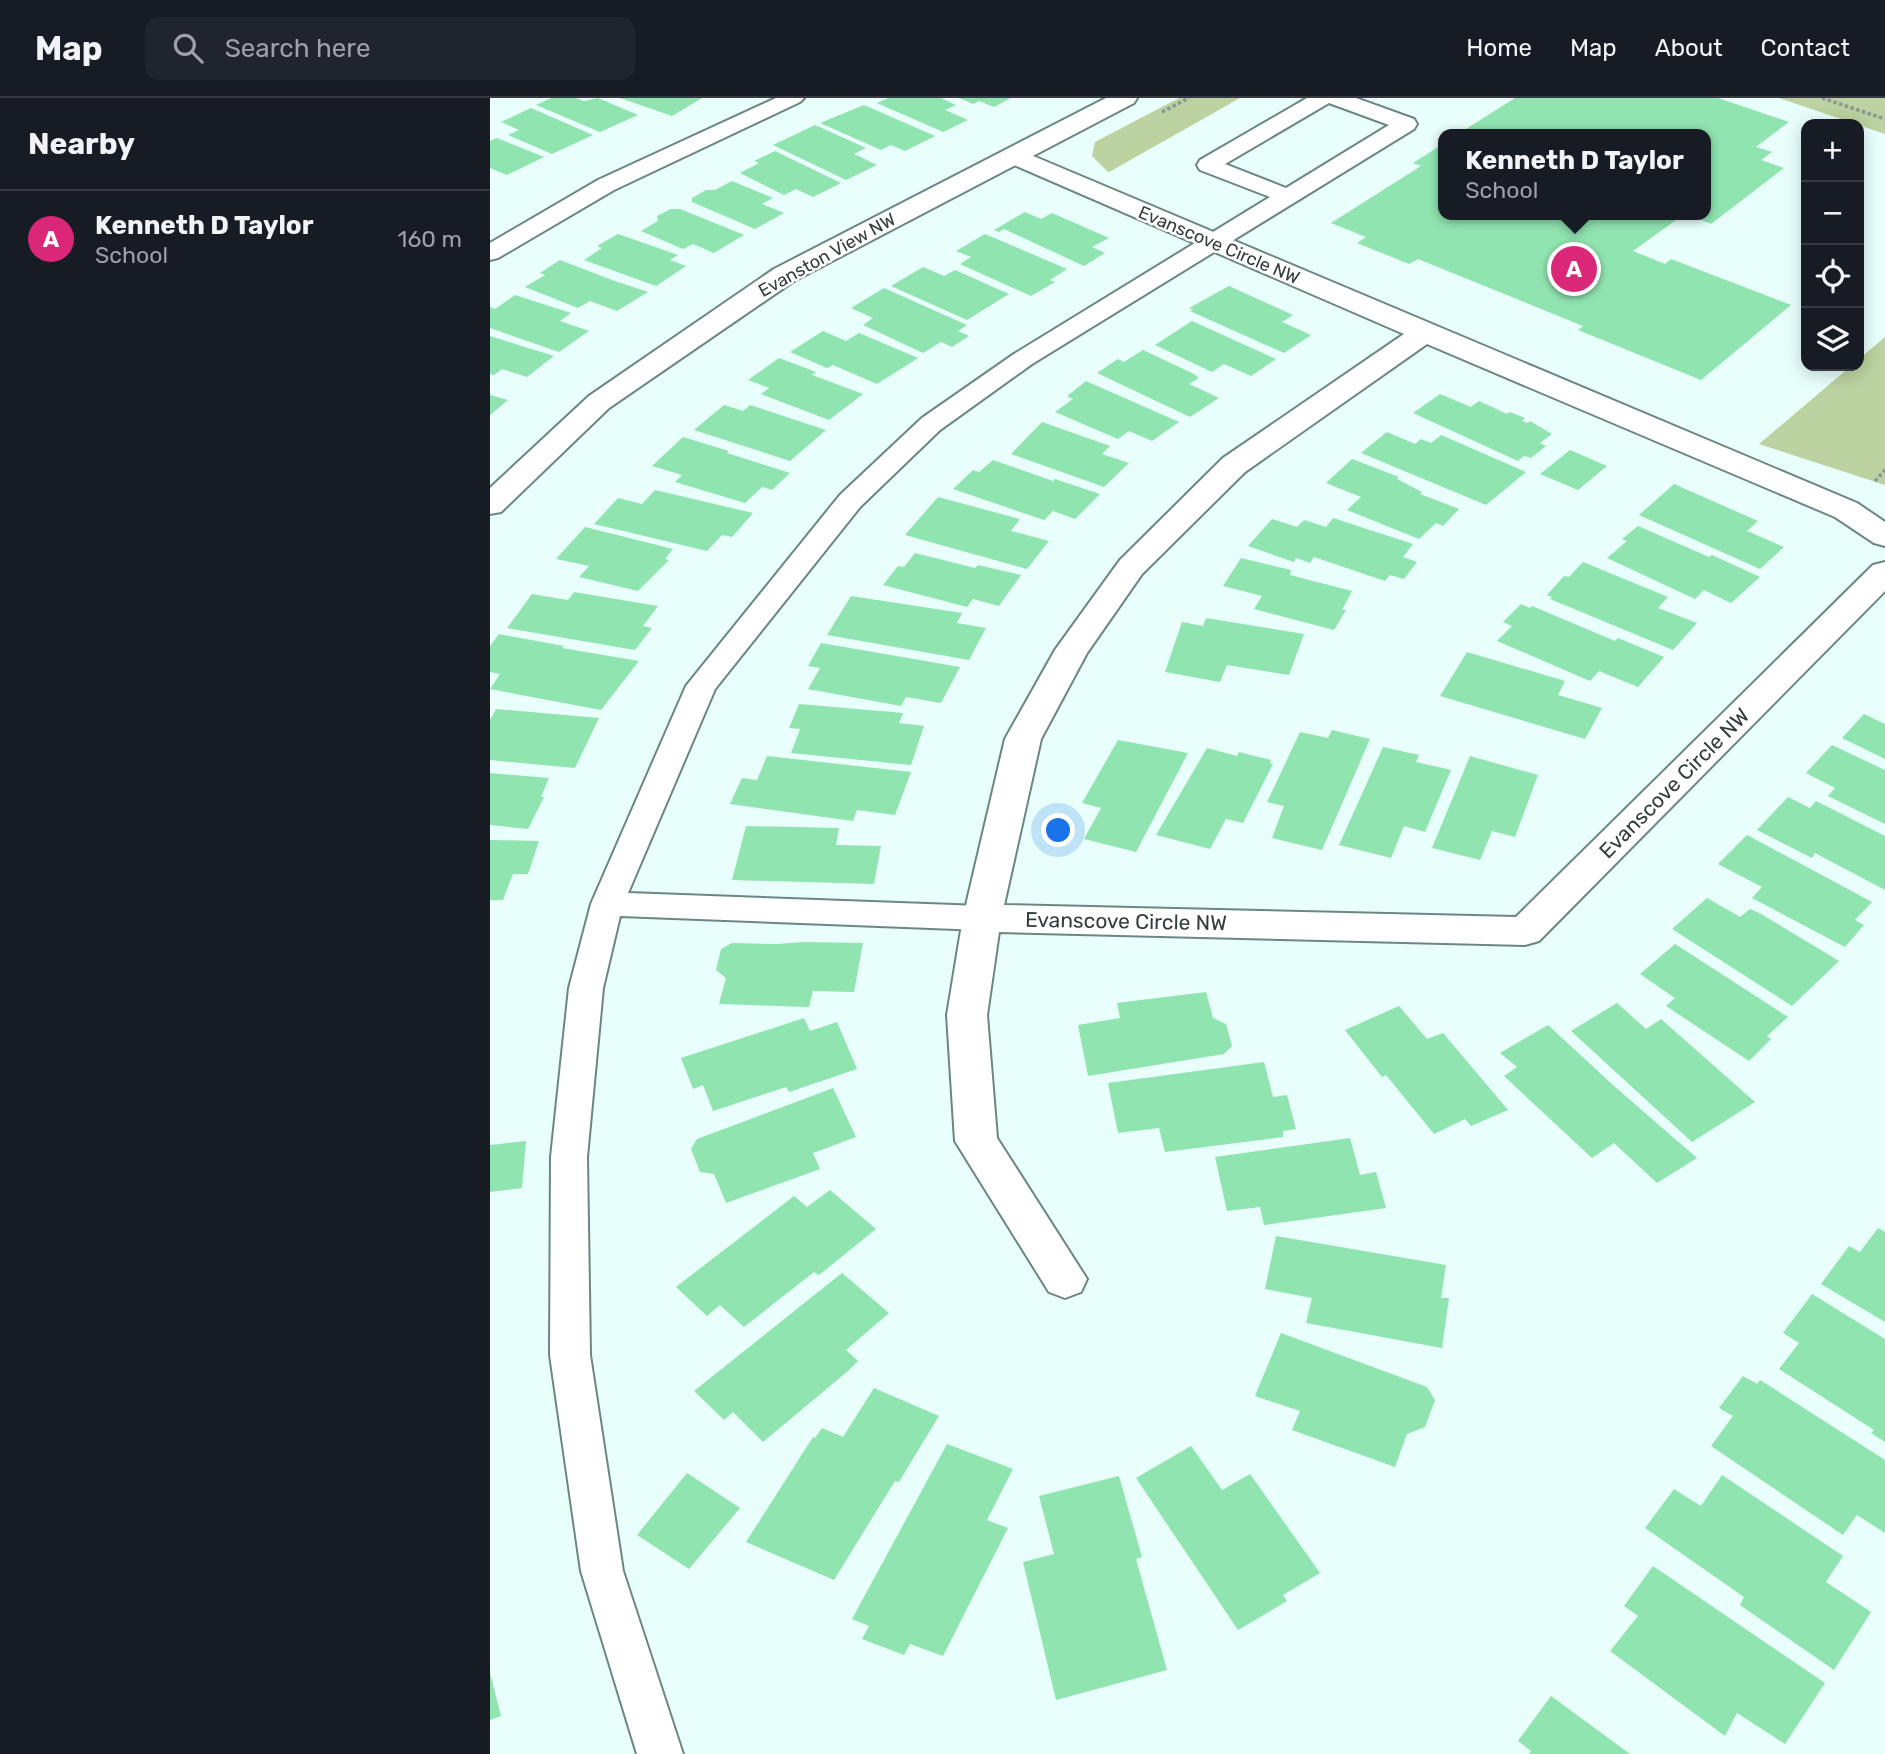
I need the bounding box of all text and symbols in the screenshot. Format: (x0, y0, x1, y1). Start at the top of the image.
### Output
search box (145, 17, 635, 80)
text: Map (35, 29, 103, 68)
icon: search (169, 29, 207, 67)
text: Search here (225, 33, 370, 64)
text: Home (1466, 34, 1532, 62)
text: Map (1570, 34, 1617, 62)
text: About (1655, 34, 1723, 62)
text: Contact (1761, 34, 1850, 62)
map controls (1801, 119, 1864, 371)
button: + (1801, 119, 1864, 182)
text: Nearby (28, 126, 135, 162)
popup (1438, 129, 1711, 220)
text: Kenneth D Taylor (1465, 145, 1684, 176)
text: School (1465, 176, 1538, 204)
button: − (1801, 182, 1864, 245)
street label: Evanscove Circle NW (1135, 201, 1303, 289)
street label: Evanston View NW (754, 208, 900, 302)
text: Kenneth D Taylor (95, 210, 314, 241)
text: A (43, 225, 59, 253)
text: 160 m (398, 225, 462, 253)
text: School (95, 241, 168, 269)
pin: A (1551, 243, 1597, 295)
button: locate (1801, 245, 1864, 308)
button: layers (1801, 308, 1864, 371)
street label: Evanscove Circle NW (1594, 703, 1754, 863)
your location (1041, 813, 1075, 847)
street label: Evanscove Circle NW (1025, 907, 1227, 935)

